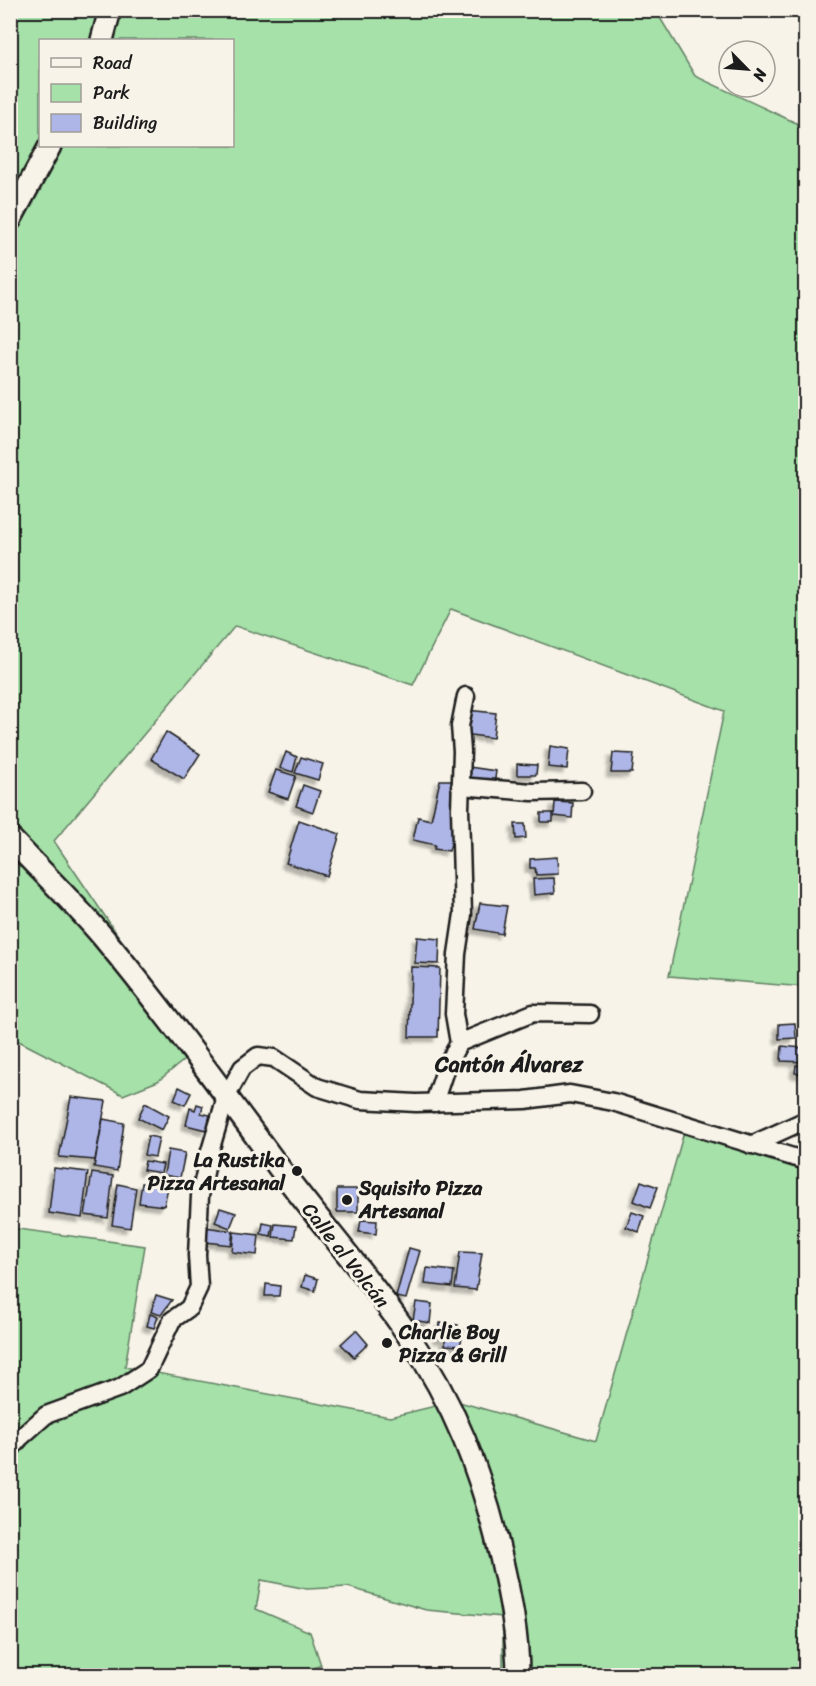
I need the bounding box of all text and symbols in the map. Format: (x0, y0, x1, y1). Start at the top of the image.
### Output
legend (39, 39, 234, 147)
north arrow (717, 39, 777, 99)
text: Road (93, 47, 133, 79)
text: N (744, 63, 776, 87)
text: Park (93, 77, 130, 109)
text: Building (93, 107, 157, 139)
district label: Cantón Álvarez (434, 1045, 584, 1084)
place label: La Rustika Pizza Artesanal (148, 1143, 286, 1201)
marker: La Rustika Pizza Artesanal (290, 1164, 304, 1178)
place label: Squisito Pizza Artesanal (358, 1171, 483, 1229)
marker: Squisito Pizza Artesanal (340, 1193, 354, 1207)
street label: Calle al Volcán (293, 1194, 399, 1316)
place label: Charlie Boy Pizza & Grill (398, 1315, 508, 1373)
marker: Charlie Boy Pizza & Grill (380, 1336, 394, 1350)

